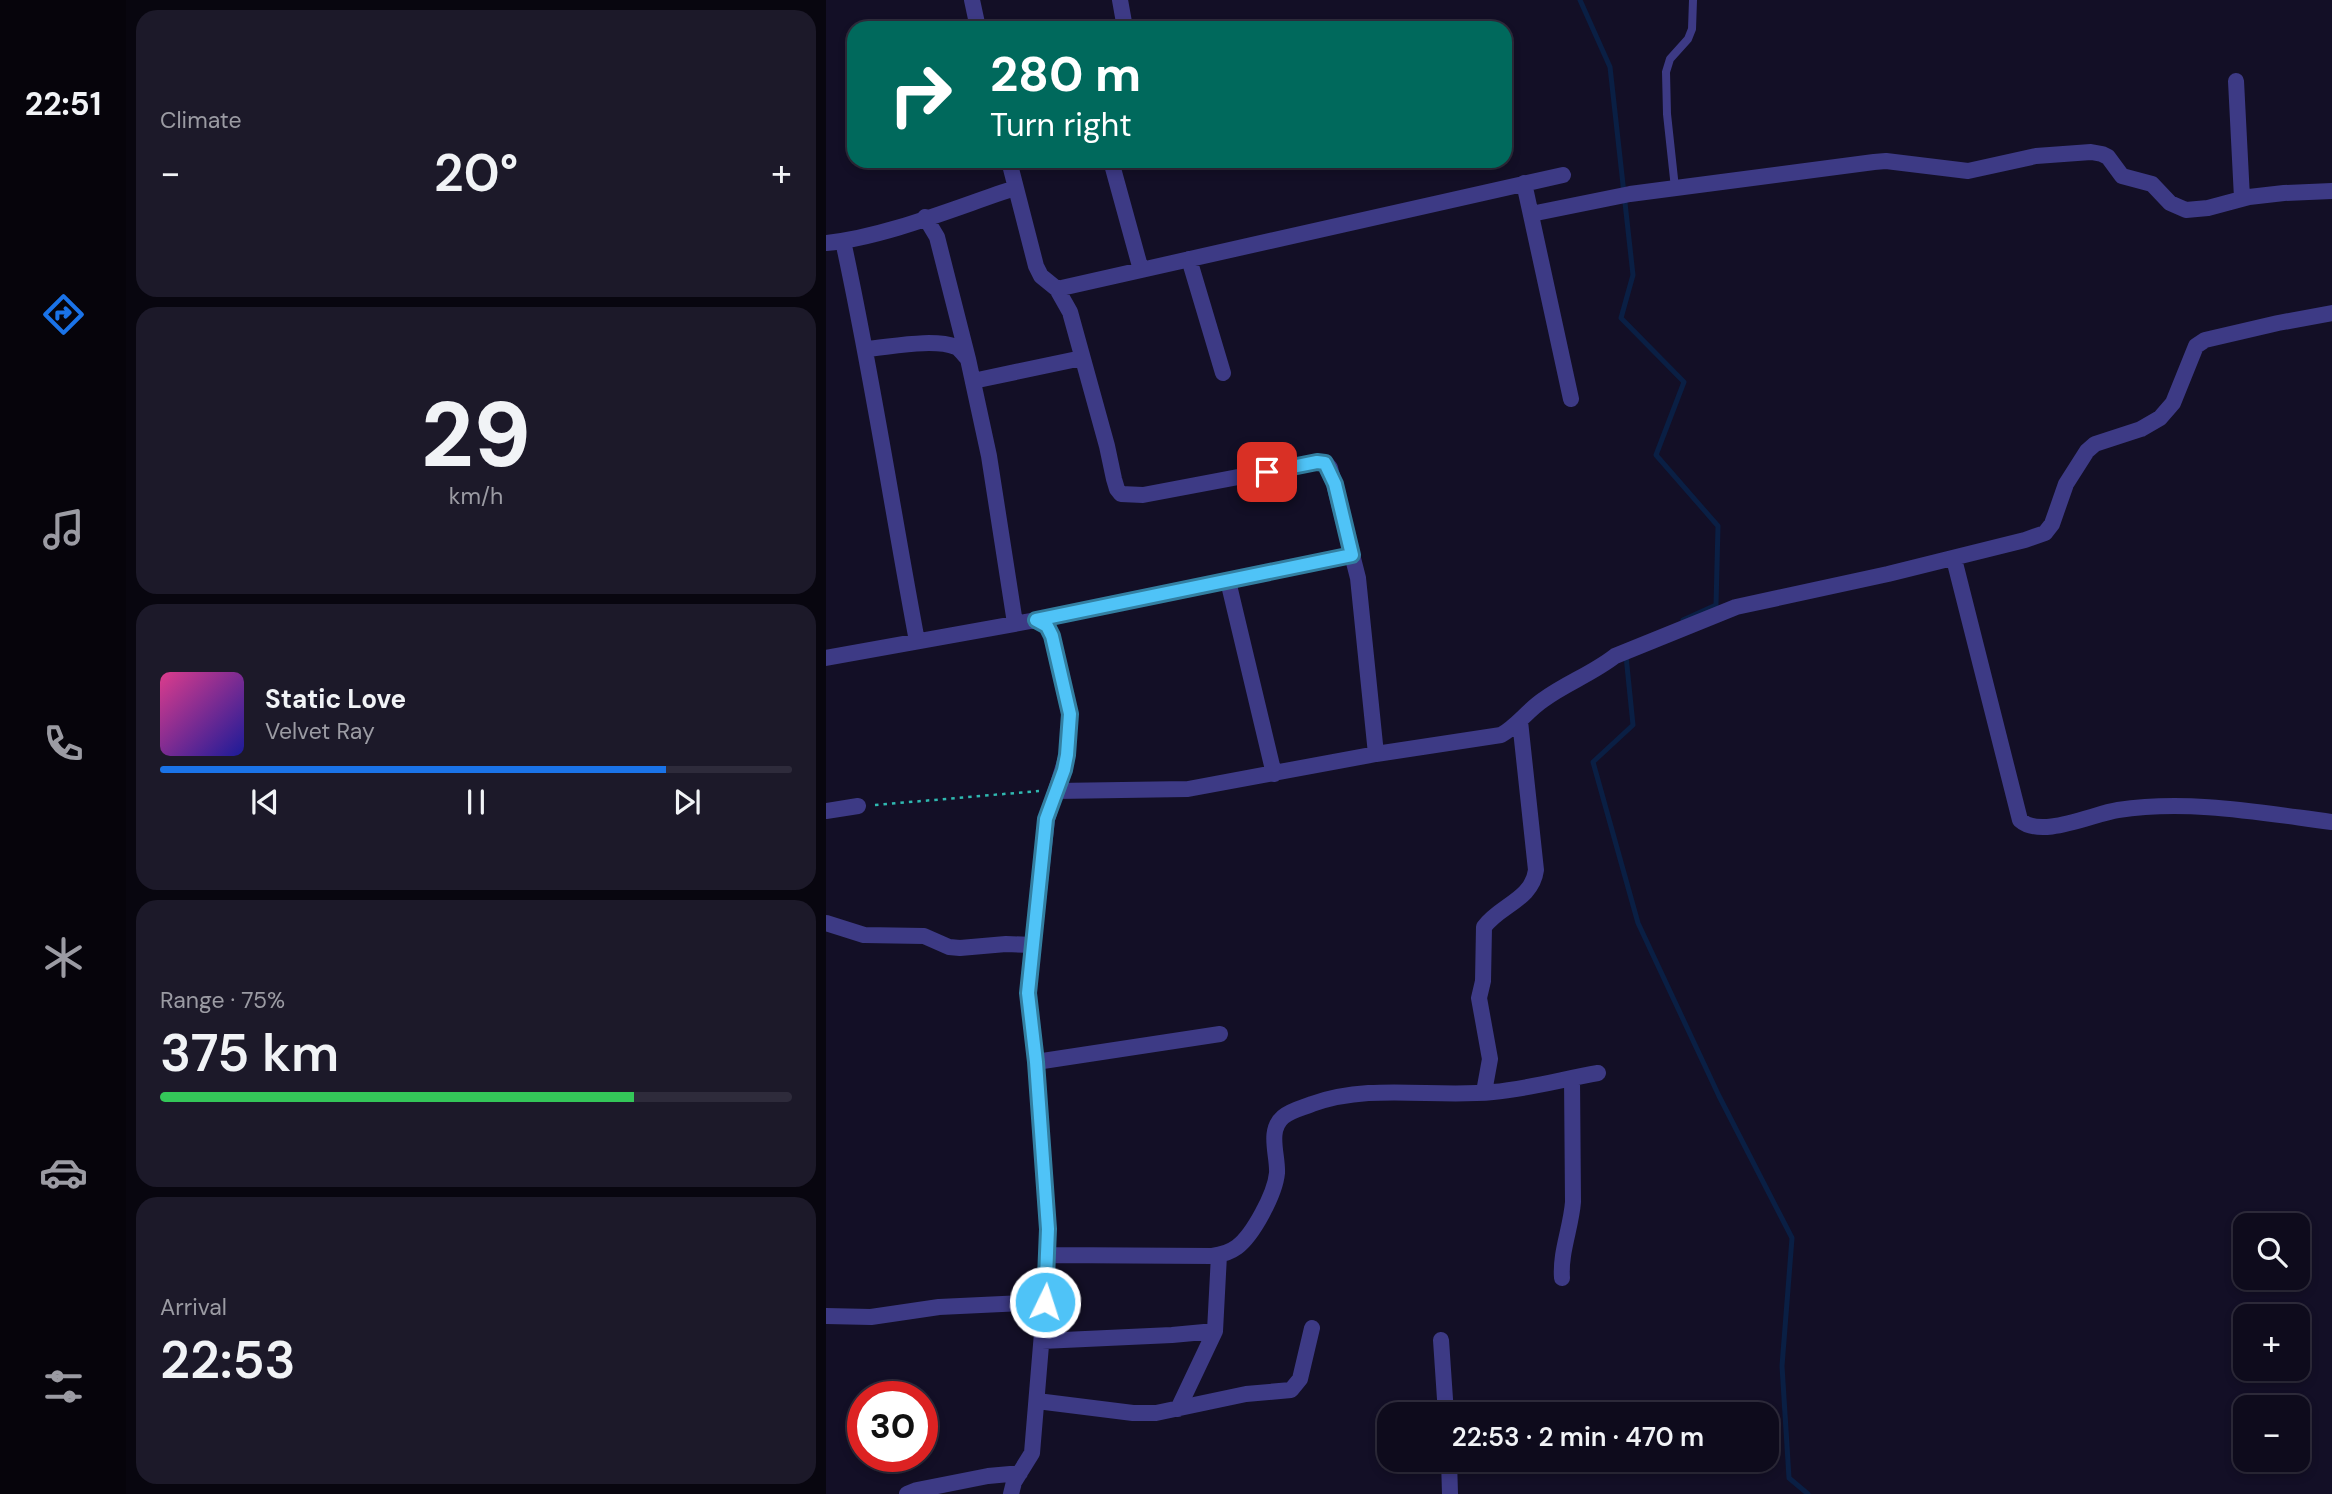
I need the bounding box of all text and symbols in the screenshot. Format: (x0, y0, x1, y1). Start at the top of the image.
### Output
text: 280 m (990, 42, 1141, 106)
icon: right (875, 49, 966, 140)
text: 22:51 (25, 83, 101, 125)
text: Turn right (990, 104, 1132, 146)
text: Climate (160, 105, 242, 135)
text: 20° (434, 139, 518, 207)
text: − (160, 148, 181, 198)
text: + (771, 148, 792, 198)
icon: directions (39, 290, 88, 339)
text: 29 (421, 376, 531, 494)
pin (1237, 442, 1297, 502)
icon: arrive (1248, 453, 1286, 491)
text: km/h (449, 481, 503, 511)
icon: music (39, 505, 88, 554)
text: Static Love (265, 682, 406, 716)
text: Velvet Ray (265, 716, 375, 746)
icon: phone (39, 719, 88, 768)
icon: previous (246, 783, 284, 821)
icon: pause (457, 783, 495, 821)
icon: next (668, 783, 706, 821)
icon: climate (39, 933, 88, 982)
text: Range · 75% (160, 985, 285, 1015)
text: 375 km (160, 1019, 339, 1087)
icon: car (39, 1148, 88, 1197)
map controls (2233, 1213, 2310, 1472)
button: search (2233, 1213, 2310, 1290)
position arrow (1008, 1265, 1082, 1339)
text: Arrival (160, 1292, 227, 1322)
button: + (2233, 1304, 2310, 1381)
text: 22:53 (160, 1326, 296, 1394)
icon: filters (39, 1362, 88, 1411)
speed limit sign: 30 (847, 1381, 938, 1472)
button: − (2233, 1395, 2310, 1472)
text: 22:53 · 2 min · 470 m (1452, 1420, 1704, 1454)

